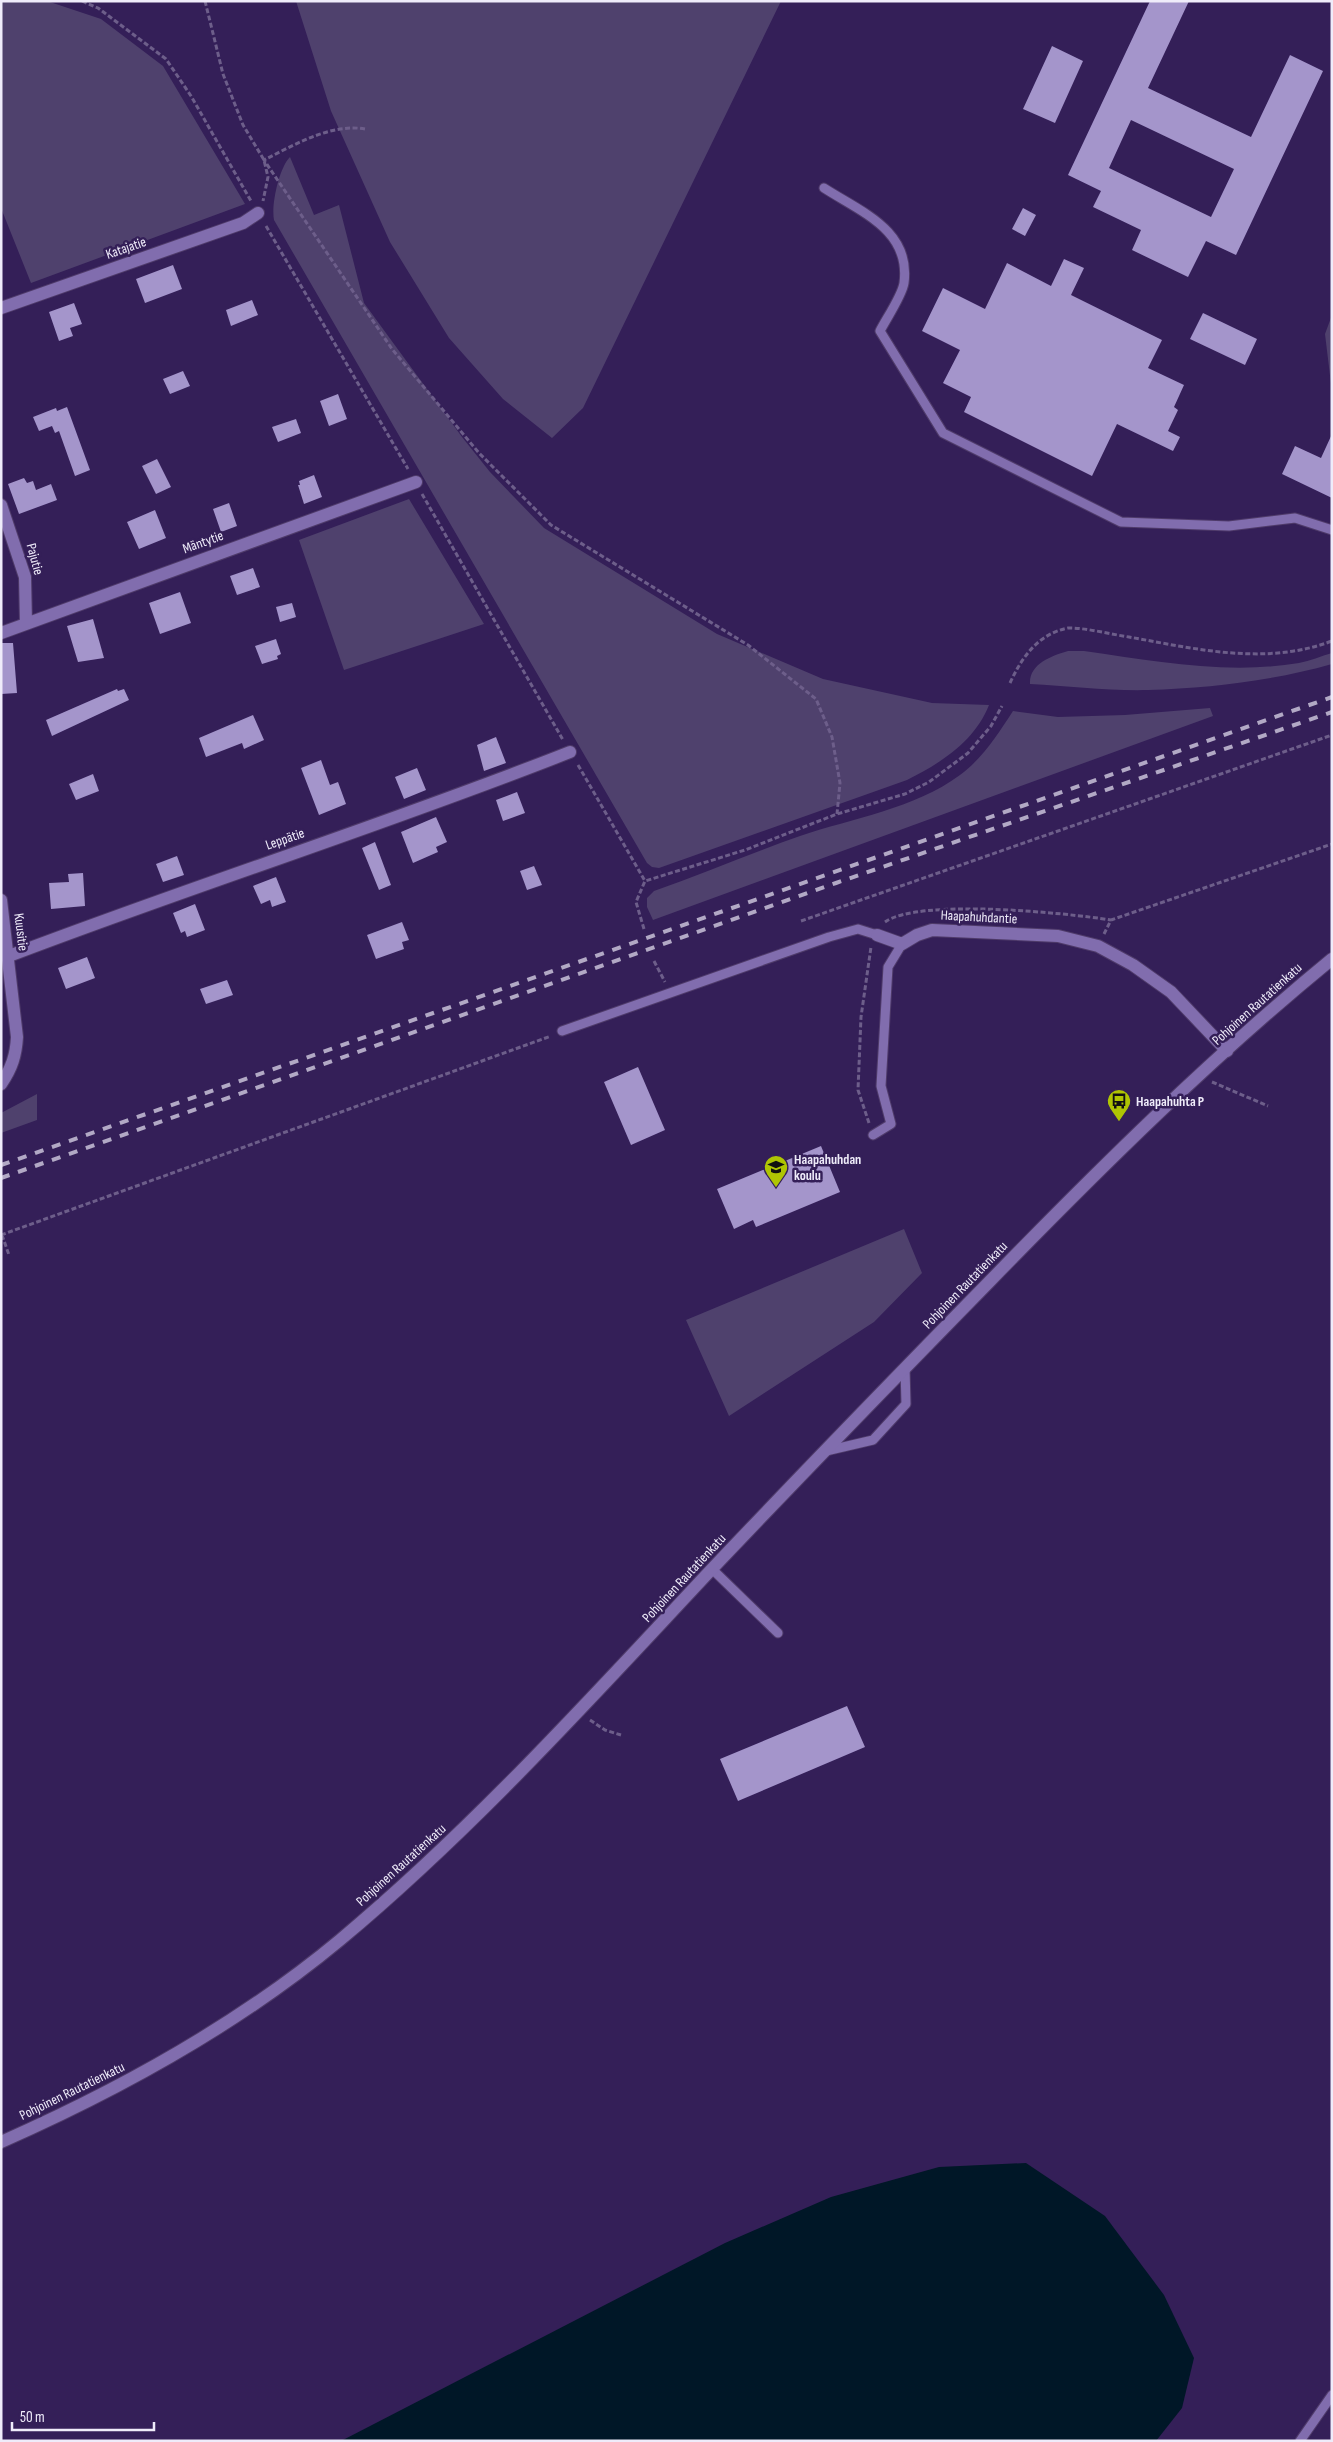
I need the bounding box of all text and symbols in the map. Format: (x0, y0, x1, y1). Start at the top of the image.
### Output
street label: Katajatie (104, 233, 148, 263)
street label: Mäntytie (180, 527, 226, 557)
street label: Pajutie (23, 541, 47, 577)
street label: Leppätie (263, 824, 307, 854)
street label: Haapahuhdantie (940, 907, 1018, 927)
street label: Kuusitie (10, 912, 32, 952)
street label: Pohjoinen Rautatienkatu (1209, 959, 1306, 1049)
bus stop icon: Haapahuhta P (1106, 1088, 1132, 1122)
place label: Haapahuhta P (1136, 1093, 1204, 1110)
place label: Haapahuhdan koulu (794, 1151, 861, 1184)
school or university icon: Haapahuhdan koulu (763, 1154, 789, 1188)
street label: Pohjoinen Rautatienkatu (919, 1238, 1011, 1332)
street label: Pohjoinen Rautatienkatu (639, 1530, 730, 1626)
street label: Pohjoinen Rautatienkatu (353, 1820, 450, 1910)
street label: Pohjoinen Rautatienkatu (17, 2058, 128, 2124)
scale bar (12, 2400, 155, 2432)
text: 50 m (20, 2408, 45, 2427)

